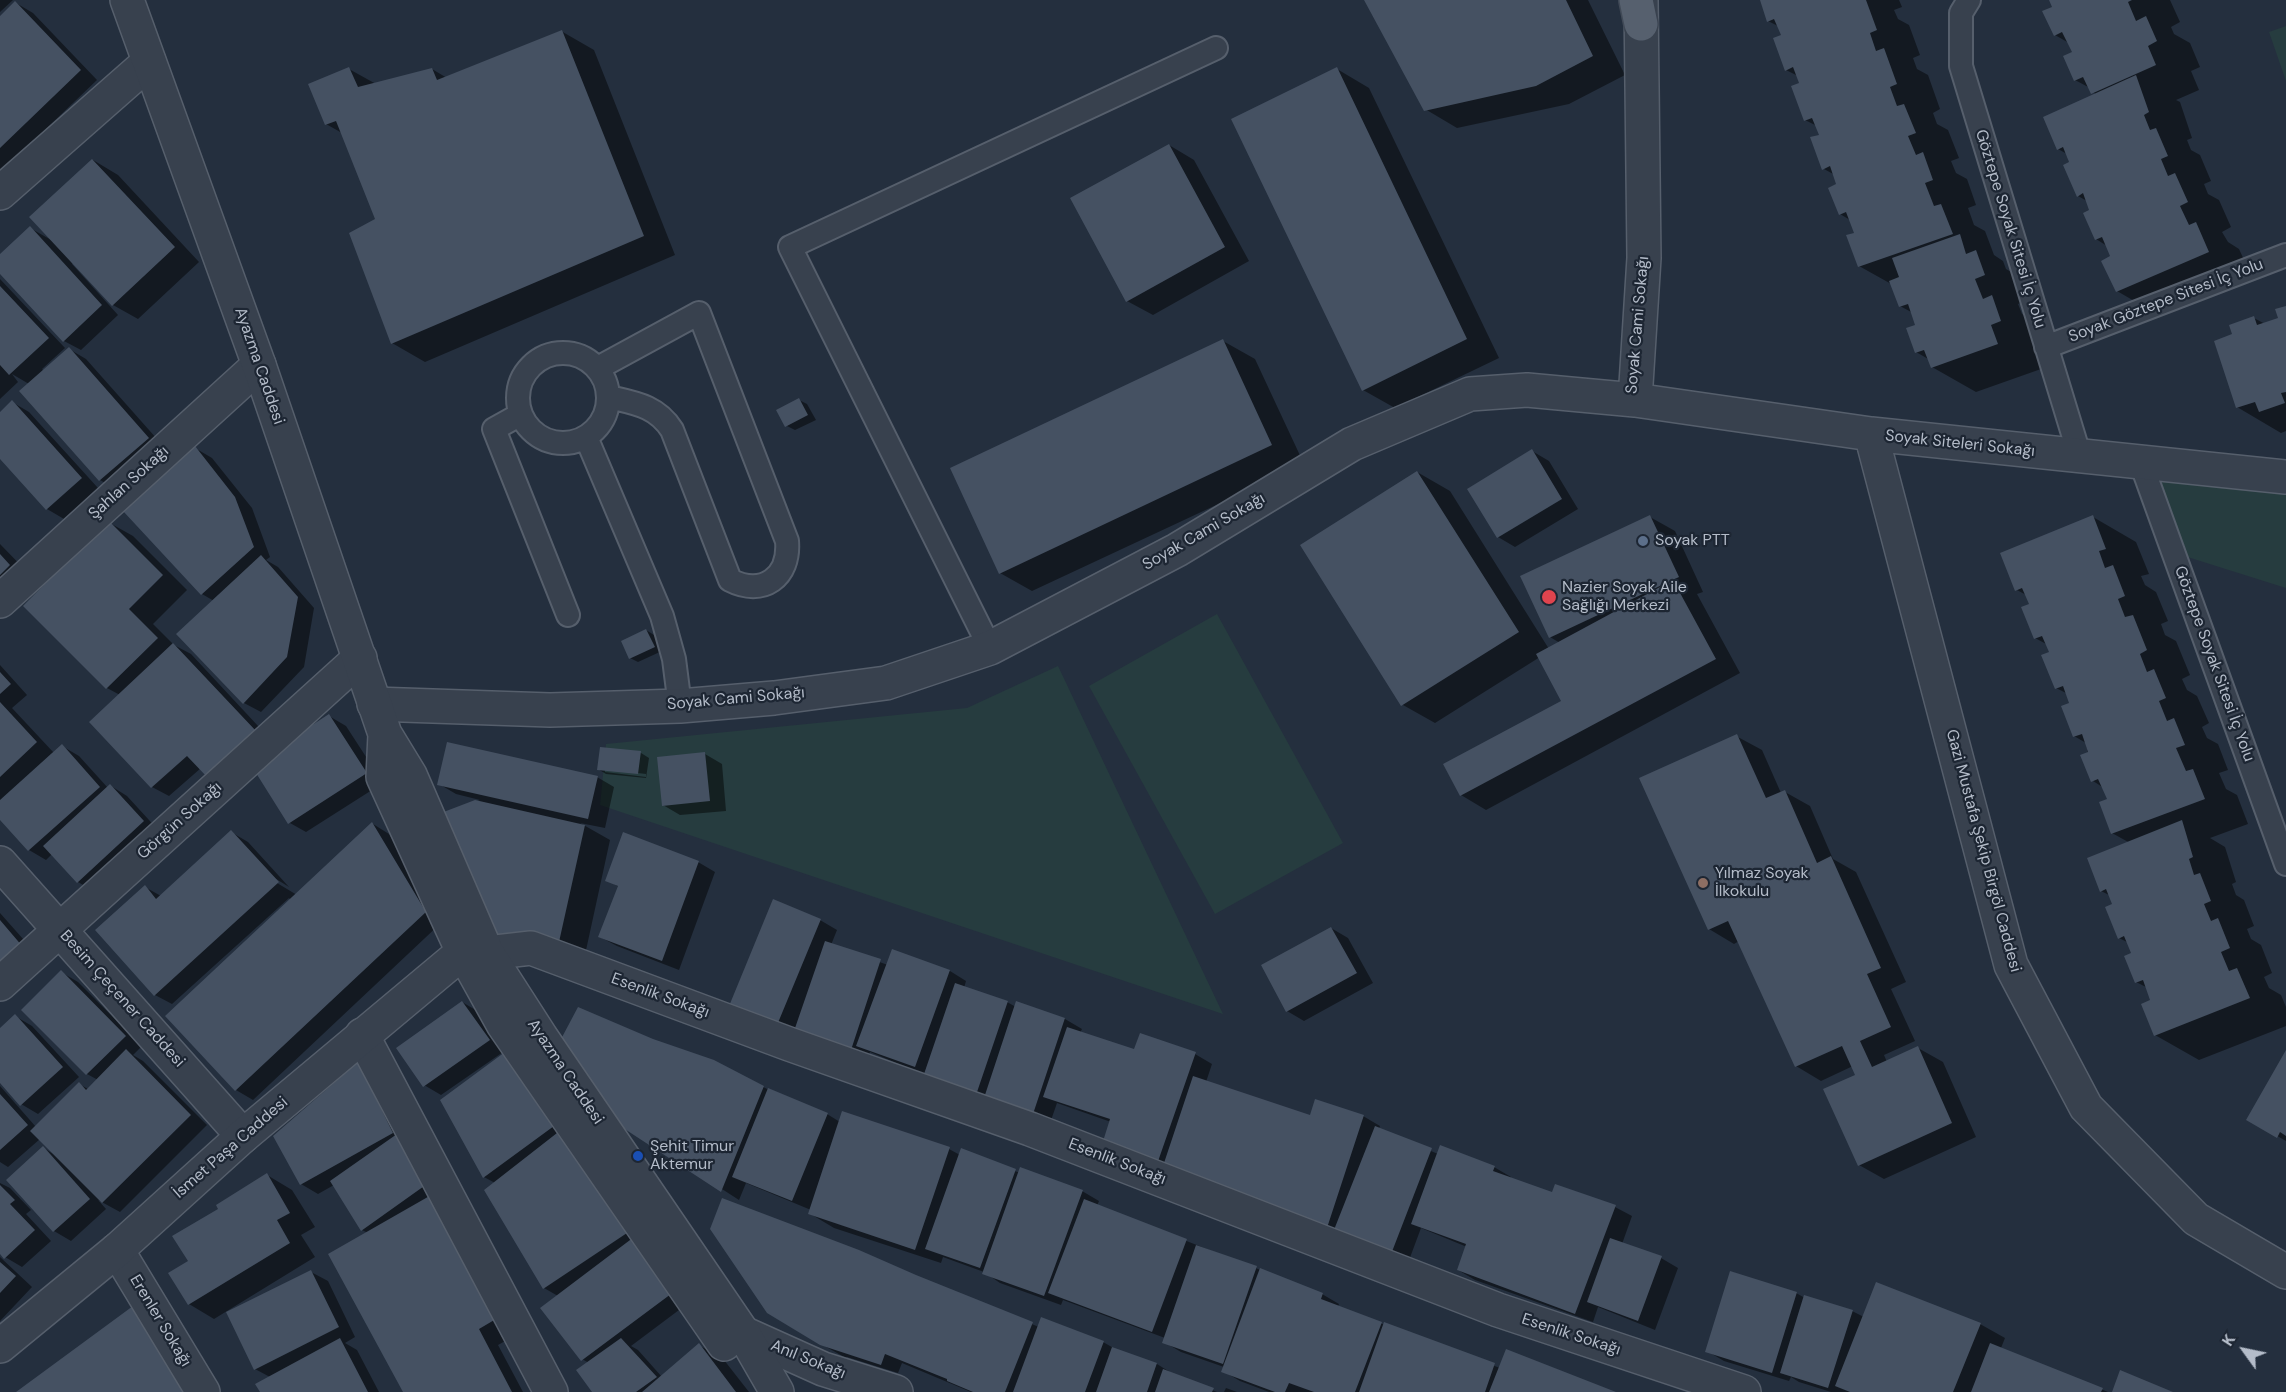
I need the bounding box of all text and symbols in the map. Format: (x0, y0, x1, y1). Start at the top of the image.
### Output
street label: Göztepe Soyak Sitesi İç Yolu (1971, 127, 2049, 331)
street label: Soyak Cami Sokağı (1622, 255, 1654, 395)
street label: Soyak Göztepe Sitesi İç Yolu (2066, 255, 2266, 347)
street label: Ayazma Caddesi (230, 305, 288, 427)
street label: Soyak Siteleri Sokağı (1884, 427, 2036, 461)
street label: Şahlan Sokağı (85, 442, 173, 524)
street label: Soyak Cami Sokağı (1139, 489, 1269, 575)
place label: Soyak PTT (1655, 531, 1730, 551)
marker: Soyak PTT (1636, 534, 1650, 548)
street label: Göztepe Soyak Sitesi İç Yolu (2170, 564, 2258, 764)
place label: Nazier Soyak Aile Sağlığı Merkezi (1562, 578, 1687, 616)
marker: Nazier Soyak Aile Sağlığı Merkezi (1540, 588, 1558, 606)
street label: Soyak Cami Sokağı (666, 683, 806, 715)
street label: Gazi Mustafa Şekip Birgöl Caddesi (1941, 728, 2025, 974)
street label: Görgün Sokağı (134, 778, 226, 864)
place label: Yılmaz Soyak İlkokulu (1715, 864, 1809, 902)
marker: Yılmaz Soyak İlkokulu (1696, 876, 1710, 890)
street label: Besim Çeçener Caddesi (55, 927, 189, 1071)
street label: Esenlik Sokağı (608, 969, 712, 1023)
street label: Ayazma Caddesi (523, 1016, 607, 1128)
street label: İsmet Paşa Caddesi (170, 1093, 292, 1203)
street label: Esenlik Sokağı (1065, 1135, 1169, 1189)
place label: Şehit Timur Aktemur (650, 1137, 734, 1175)
marker: Şehit Timur Aktemur (631, 1149, 645, 1163)
street label: Erenler Sokağı (125, 1272, 195, 1370)
street label: Esenlik Sokağı (1519, 1310, 1623, 1360)
north arrow (2214, 1320, 2274, 1380)
text: K (2217, 1330, 2240, 1350)
street label: Anıl Sokağı (768, 1336, 848, 1384)

